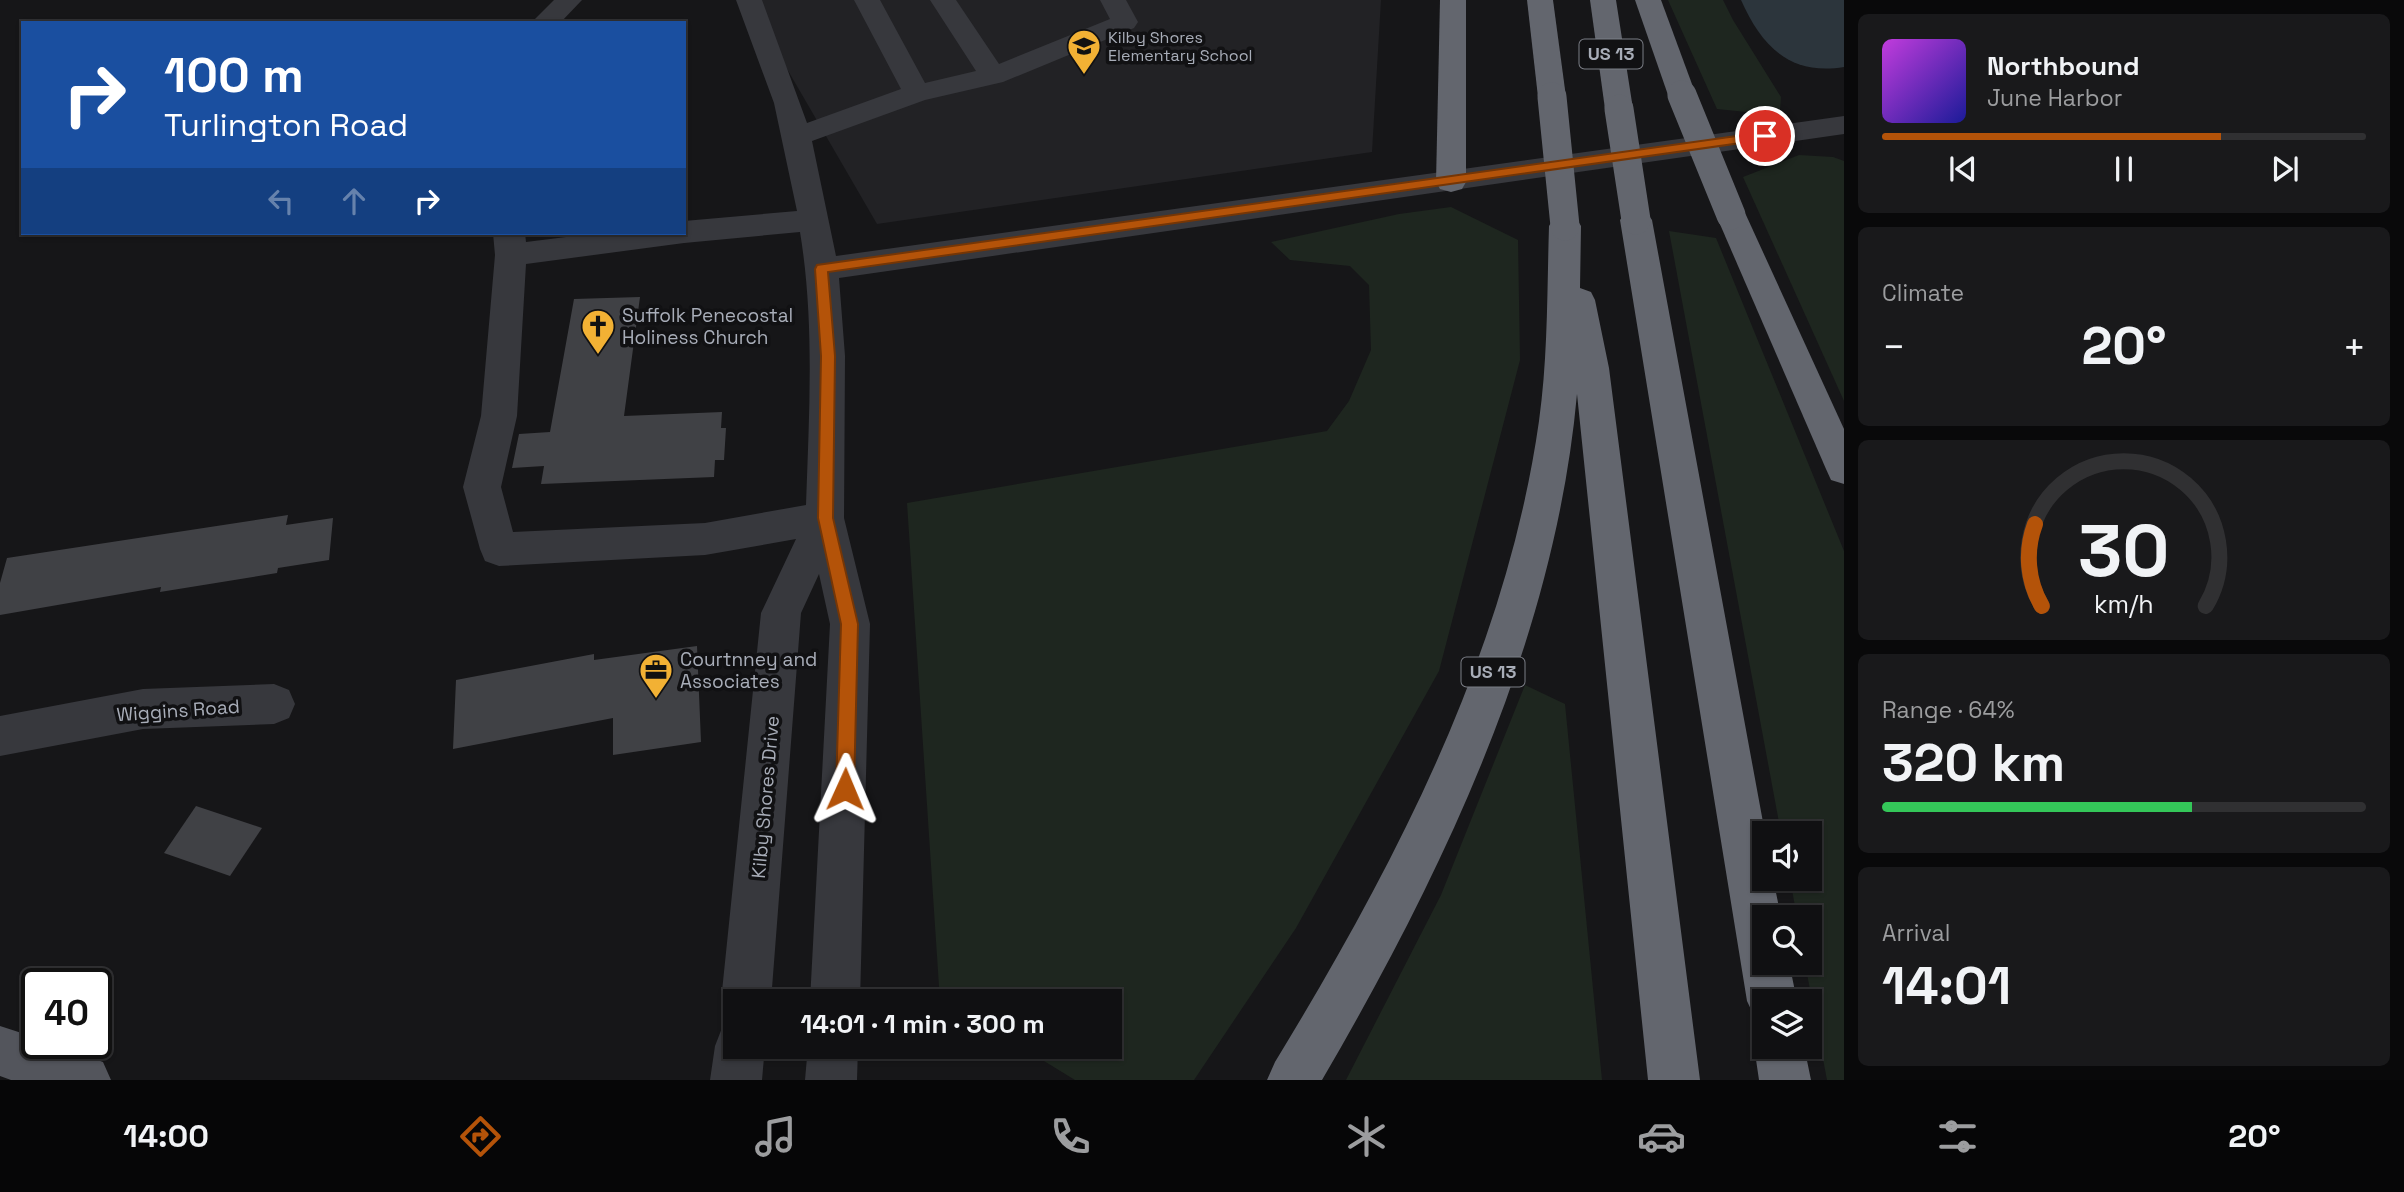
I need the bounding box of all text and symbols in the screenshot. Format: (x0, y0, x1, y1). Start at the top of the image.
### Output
school or university icon: Kilby Shores Elementary School (1065, 27, 1103, 76)
place label: Kilby Shores Elementary School (1108, 27, 1253, 66)
road number: US 13 (1580, 40, 1642, 68)
text: 100 m (164, 44, 304, 106)
icon: right (49, 49, 140, 140)
text: Northbound (1987, 49, 2140, 83)
text: June Harbor (1987, 83, 2122, 113)
text: Turlington Road (164, 105, 408, 145)
pin (1735, 106, 1795, 166)
icon: arrive (1746, 117, 1784, 155)
icon: previous (1944, 150, 1982, 188)
icon: pause (2105, 150, 2143, 188)
icon: next (2266, 150, 2304, 188)
icon: left (262, 182, 300, 220)
icon: ahead (335, 182, 373, 220)
icon: right (408, 182, 446, 220)
text: Climate (1882, 278, 1964, 308)
place label: Suffolk Penecostal Holiness Church (622, 303, 793, 350)
church icon: Suffolk Penecostal Holiness Church (579, 307, 617, 356)
text: 20° (2081, 313, 2167, 379)
text: − (1882, 323, 1906, 371)
text: + (2342, 323, 2366, 371)
text: 30 (2078, 504, 2170, 597)
text: km/h (2094, 588, 2154, 620)
place label: Courtnney and Associates (680, 647, 817, 694)
office icon: Courtnney and Associates (637, 651, 675, 700)
road number: US 13 (1462, 658, 1524, 686)
street label: Wiggins Road (116, 694, 241, 727)
text: Range · 64% (1882, 695, 2015, 725)
street label: Kilby Shores Drive (746, 715, 785, 879)
text: 320 km (1882, 730, 2065, 796)
position arrow (808, 752, 882, 826)
map controls (1752, 821, 1822, 1059)
button: sound (1752, 821, 1822, 891)
button: search (1752, 905, 1822, 975)
text: Arrival (1882, 918, 1950, 948)
text: 14:01 (1882, 953, 2011, 1019)
speed limit sign: 40 (21, 968, 112, 1059)
button: layers (1752, 989, 1822, 1059)
text: 14:01 · 1 min · 300 m (800, 1007, 1045, 1041)
icon: directions (456, 1112, 505, 1161)
icon: music (751, 1112, 800, 1161)
icon: phone (1046, 1112, 1095, 1161)
icon: climate (1342, 1112, 1391, 1161)
icon: car (1637, 1112, 1686, 1161)
icon: filters (1933, 1112, 1982, 1161)
text: 14:00 (123, 1116, 209, 1156)
text: 20° (2228, 1116, 2281, 1156)

